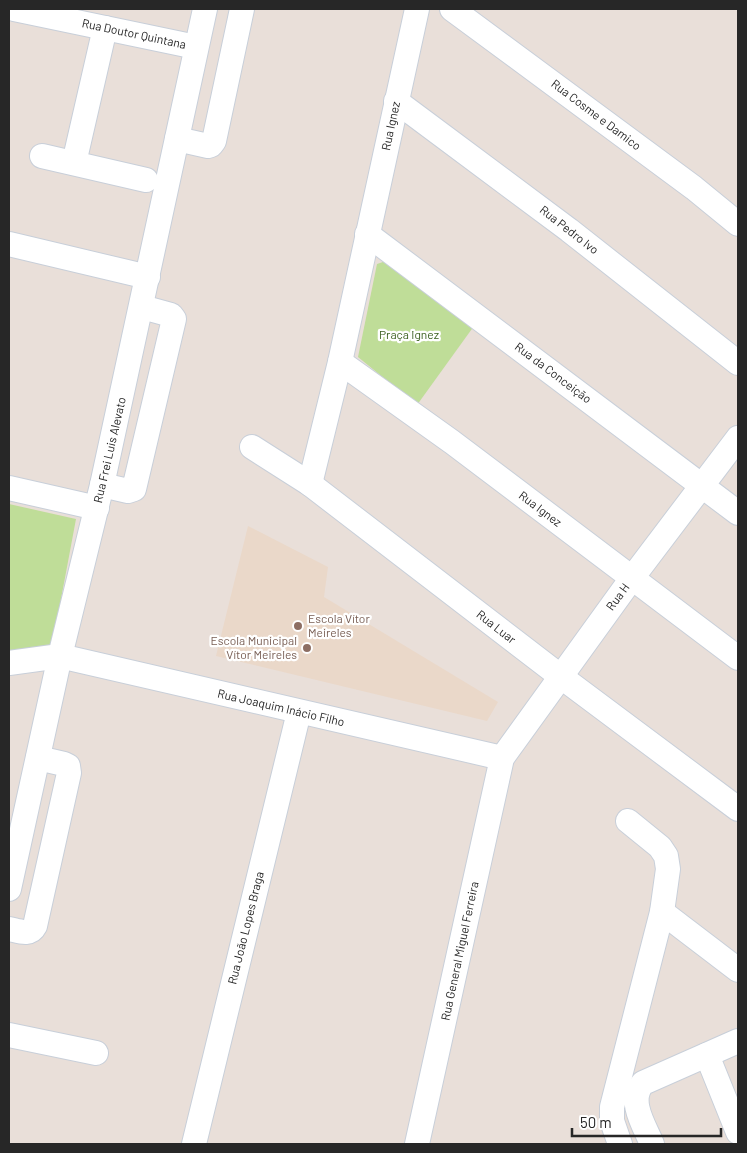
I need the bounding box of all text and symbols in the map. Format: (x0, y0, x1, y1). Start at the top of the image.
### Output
street label: Rua Doutor Quintana (81, 15, 188, 51)
street label: Rua Cosme e Damico (549, 76, 644, 152)
street label: Rua Ignez (378, 100, 402, 152)
street label: Rua Pedro Ivo (538, 202, 602, 256)
park label: Praça Ignez (379, 327, 439, 341)
street label: Rua da Conceição (513, 339, 595, 405)
street label: Rua Frei Luis Alevato (90, 395, 128, 504)
street label: Rua Ignez (516, 488, 565, 529)
street label: Rua H (603, 580, 632, 613)
street label: Rua Luar (474, 607, 520, 646)
place label: Escola Vítor Meireles (308, 611, 370, 639)
marker: Escola Vítor Meireles (292, 620, 304, 632)
place label: Escola Municipal Vítor Meireles (211, 633, 297, 661)
marker: Escola Municipal Vítor Meireles (301, 642, 313, 654)
street label: Rua Joaquim Inácio Filho (216, 686, 346, 728)
street label: Rua João Lopes Braga (224, 870, 266, 986)
street label: Rua General Miguel Ferreira (437, 880, 481, 1022)
scale bar (572, 1106, 721, 1138)
text: 50 m (580, 1113, 612, 1131)

